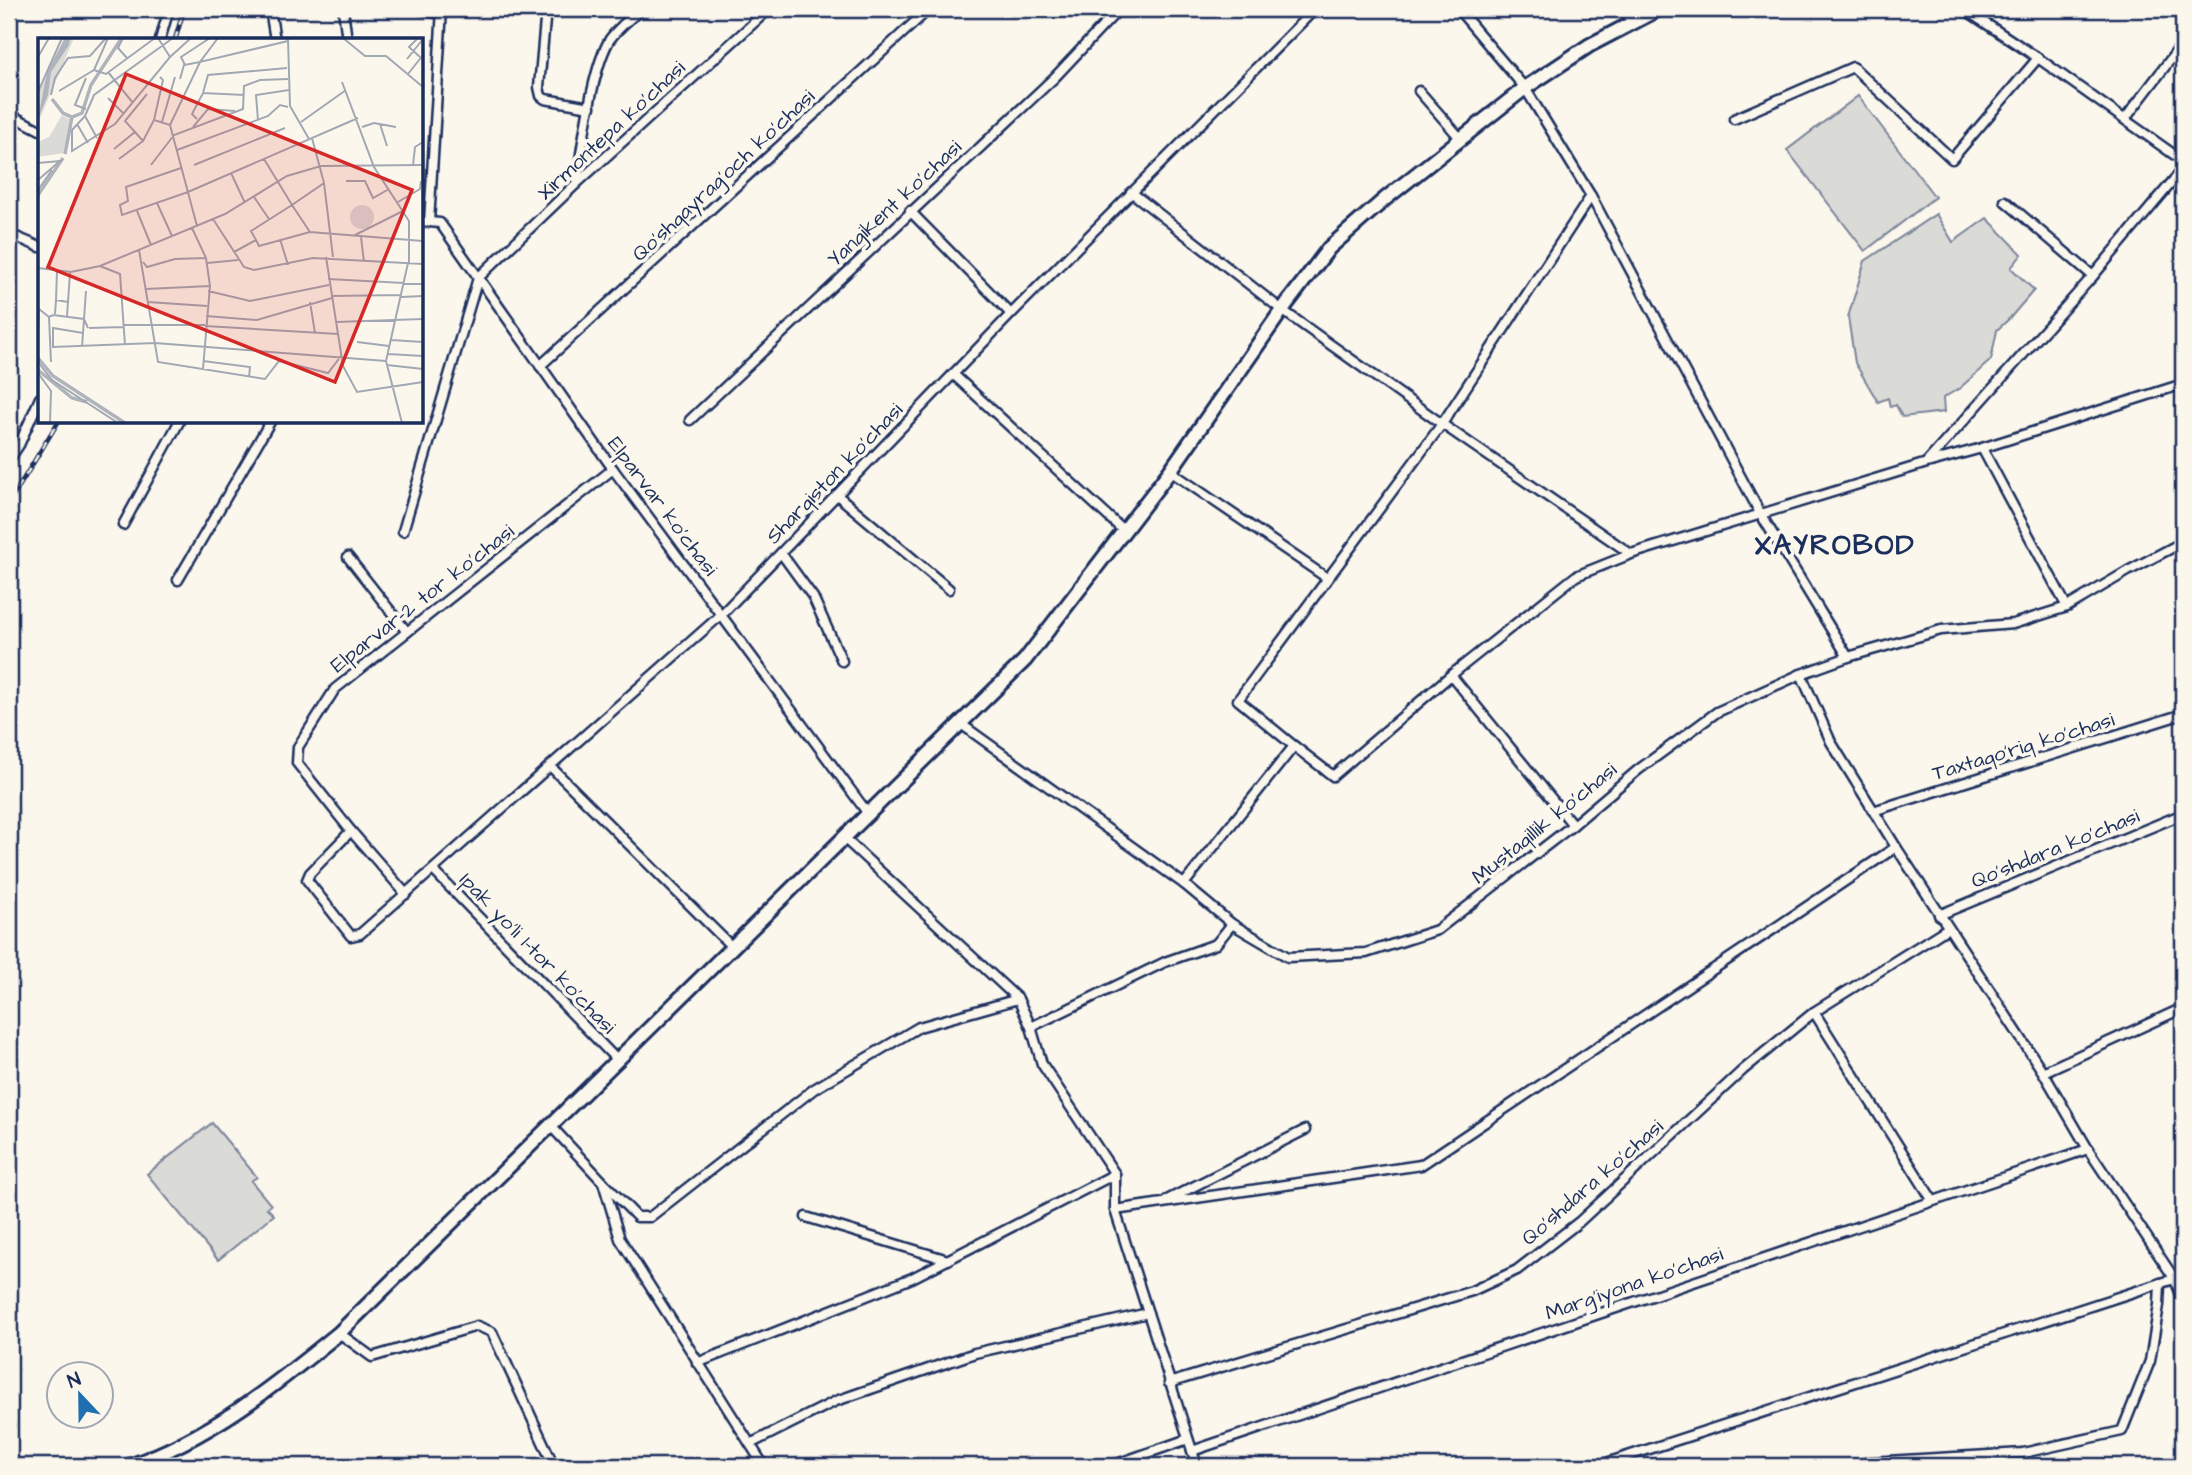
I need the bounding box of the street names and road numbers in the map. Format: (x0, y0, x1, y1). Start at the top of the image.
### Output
street label: Xirmontepa ko'chasi (531, 54, 692, 207)
street label: Qo'shqayrag'och ko'chasi (625, 83, 823, 270)
street label: Yangikent ko'chasi (821, 133, 969, 275)
street label: Sharqiston ko'chasi (759, 396, 909, 550)
street label: Elparvar ko'chasi (600, 431, 725, 583)
street label: Elparvar-2 tor ko'chasi (324, 517, 521, 680)
street label: Taxtaqo'riq ko'chasi (1929, 705, 2118, 788)
street label: Mustaqillik ko'chasi (1466, 756, 1623, 891)
street label: Qo'shdara ko'chasi (1967, 801, 2144, 896)
street label: Ipak yo'li 1-tor ko'chasi (451, 866, 622, 1042)
street label: Qo'shdara ko'chasi (1515, 1113, 1670, 1252)
street label: Marg'iyona ko'chasi (1541, 1239, 1728, 1329)

